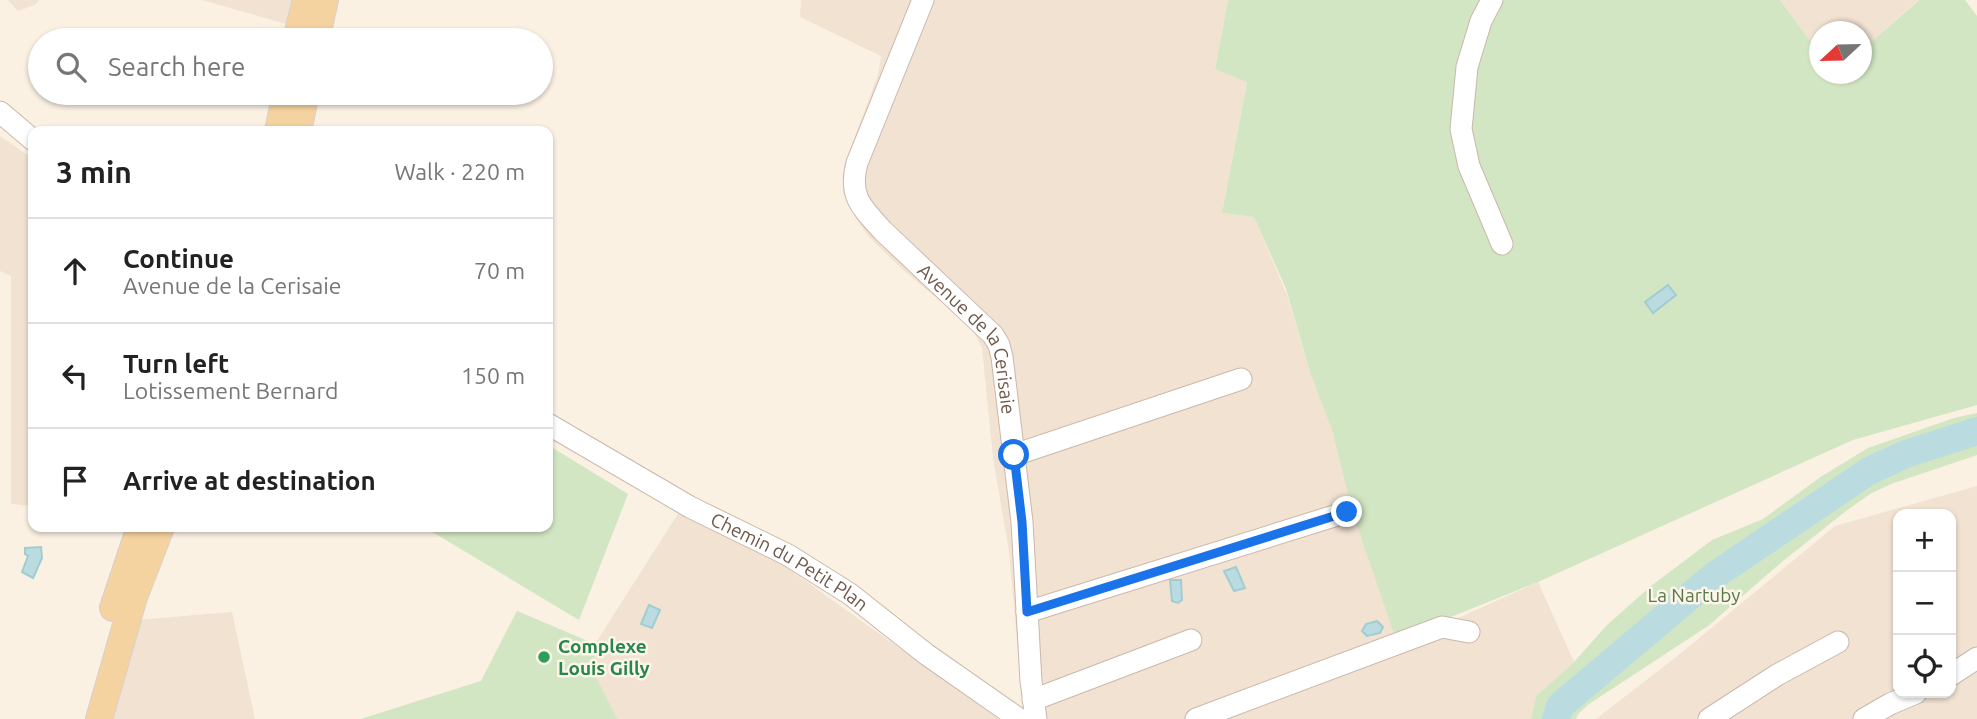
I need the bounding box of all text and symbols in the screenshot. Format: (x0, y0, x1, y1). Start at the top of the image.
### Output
north arrow (1809, 21, 1872, 84)
search box (28, 28, 553, 105)
icon: search (52, 48, 90, 86)
text: Search here (108, 52, 245, 81)
text: 3 min (56, 155, 132, 189)
text: Walk · 220 m (394, 159, 525, 184)
text: Continue (123, 244, 234, 273)
icon: ahead (56, 252, 94, 290)
text: 70 m (474, 258, 525, 283)
street label: Avenue de la Cerisaie (913, 259, 1020, 415)
text: Avenue de la Cerisaie (123, 273, 342, 298)
text: Turn left (123, 349, 229, 378)
icon: left (56, 357, 94, 395)
text: 150 m (461, 363, 525, 388)
text: Lotissement Bernard (123, 378, 339, 403)
route start (998, 439, 1029, 470)
icon: arrive (56, 462, 94, 500)
text: Arrive at destination (123, 466, 376, 495)
route end (1331, 496, 1362, 527)
street label: Chemin du Petit Plan (707, 508, 873, 615)
map controls (1893, 509, 1956, 698)
button: + (1893, 509, 1956, 572)
button: − (1893, 572, 1956, 635)
park label: La Nartuby (1648, 584, 1740, 606)
place label: Complexe Louis Gilly (558, 635, 650, 679)
button: locate (1893, 635, 1956, 698)
marker: Complexe Louis Gilly (536, 649, 552, 665)

